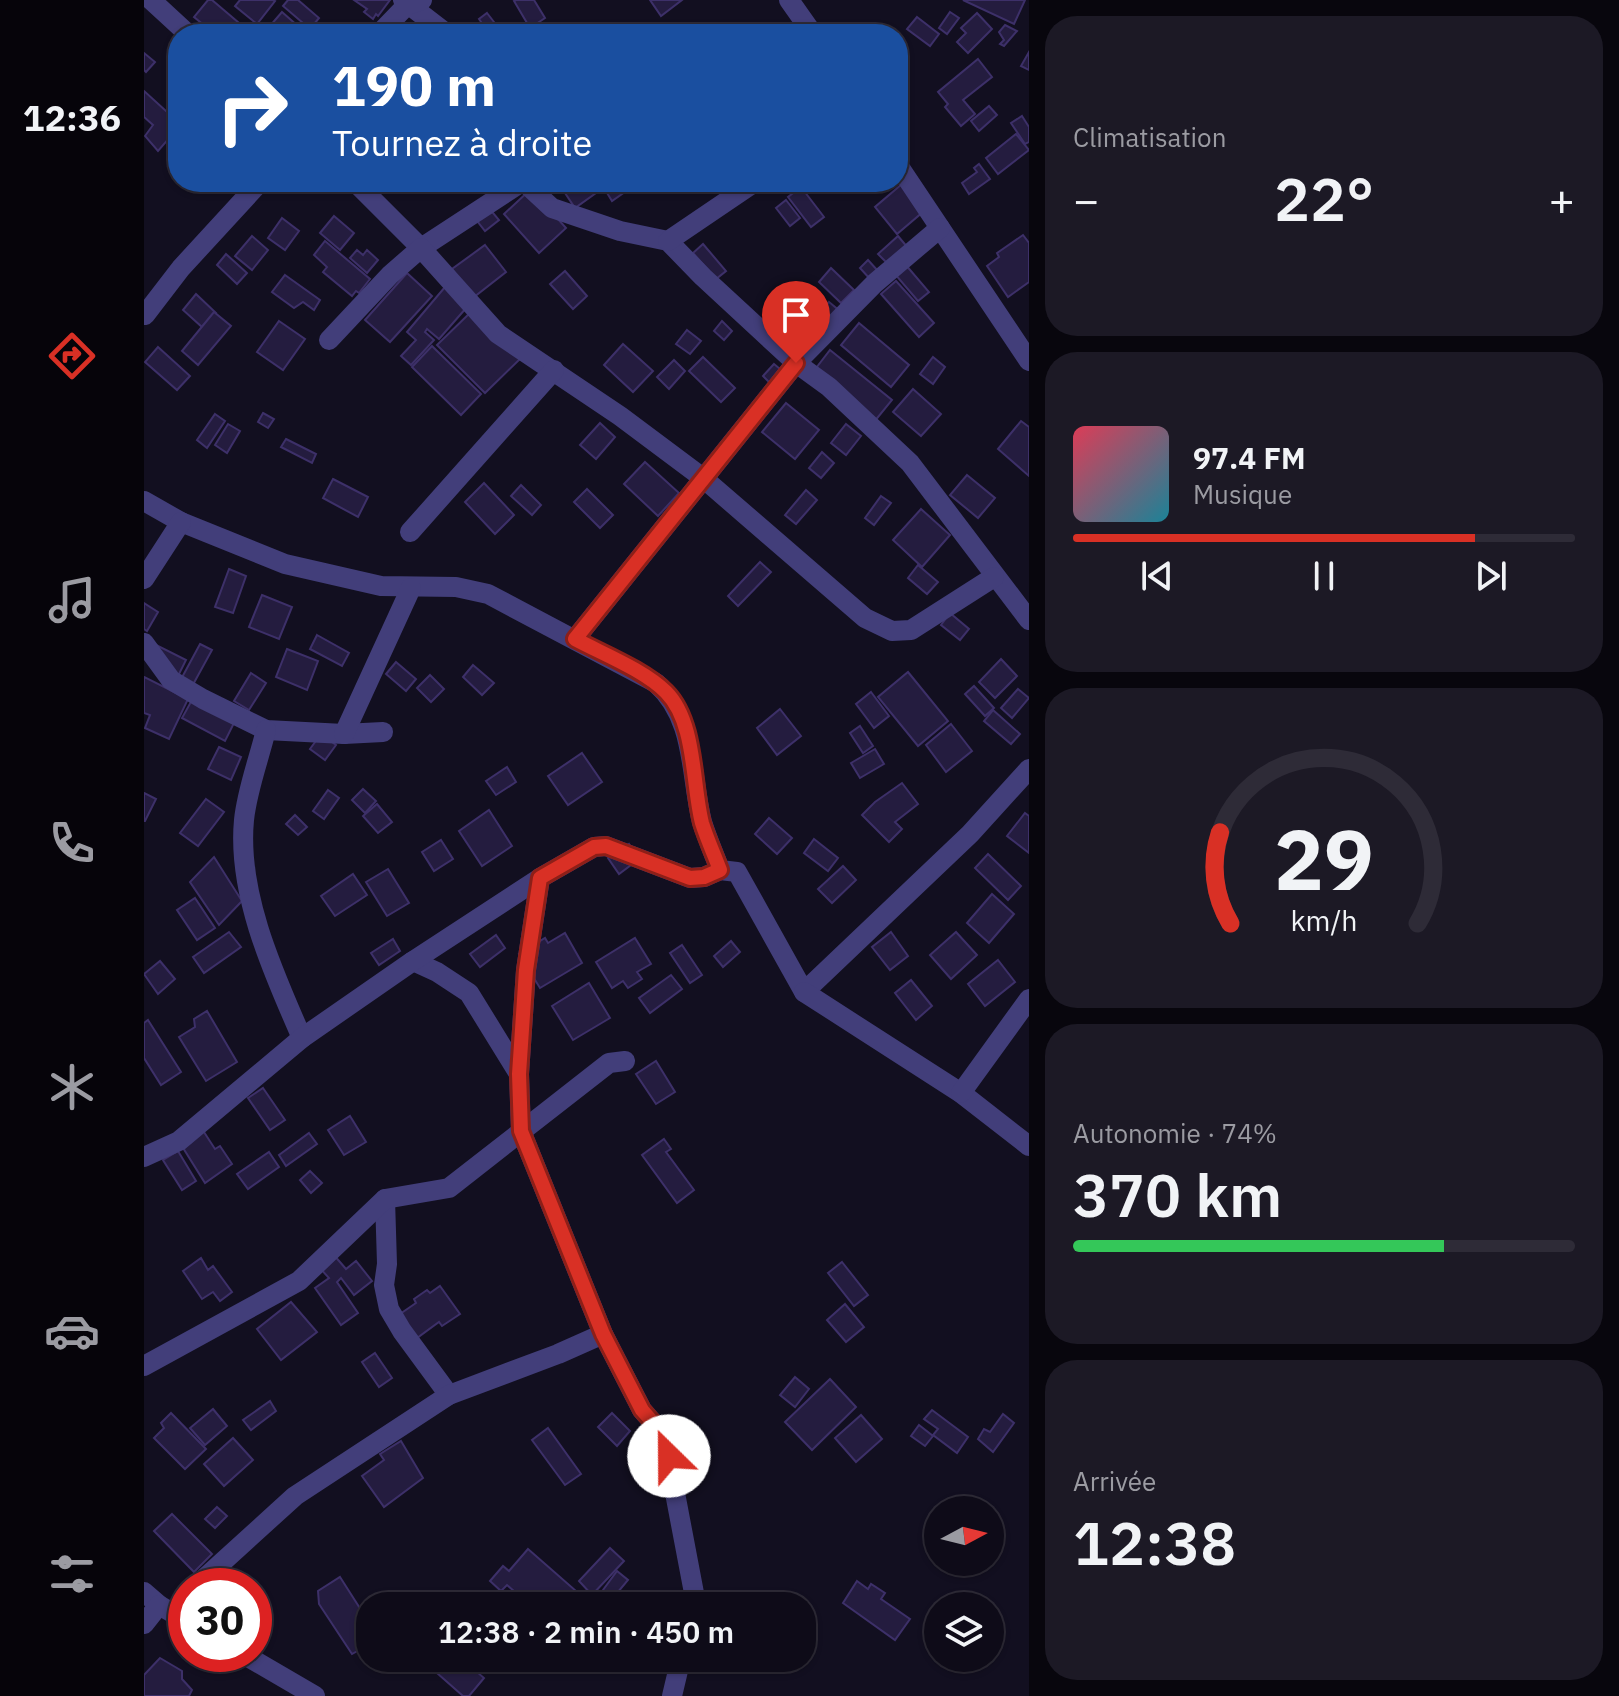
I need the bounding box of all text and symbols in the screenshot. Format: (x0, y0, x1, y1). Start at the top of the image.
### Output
text: 190 m (332, 49, 496, 121)
icon: right (200, 56, 304, 160)
text: 12:36 (23, 94, 121, 141)
text: Tournez à droite (332, 119, 592, 166)
text: Climatisation (1073, 120, 1226, 154)
text: 22° (1274, 159, 1374, 238)
text: − (1073, 171, 1099, 228)
text: + (1549, 171, 1575, 228)
pin (762, 281, 830, 363)
icon: arrive (774, 293, 818, 337)
icon: directions (44, 328, 100, 384)
text: 97.4 FM (1193, 438, 1306, 477)
text: Musique (1193, 477, 1292, 511)
icon: previous (1135, 554, 1179, 598)
icon: pause (1302, 554, 1346, 598)
icon: next (1469, 554, 1513, 598)
icon: music (44, 572, 100, 628)
text: 29 (1274, 805, 1374, 913)
icon: phone (44, 815, 100, 871)
text: km/h (1290, 902, 1358, 939)
icon: climate (44, 1059, 100, 1115)
text: Autonomie · 74% (1073, 1116, 1277, 1150)
text: 370 km (1073, 1155, 1282, 1234)
icon: car (44, 1303, 100, 1359)
position arrow (627, 1414, 711, 1498)
text: Arrivée (1073, 1464, 1156, 1498)
north arrow (924, 1496, 1004, 1576)
map controls (924, 1496, 1004, 1672)
text: 12:38 (1073, 1503, 1236, 1582)
icon: filters (44, 1546, 100, 1602)
speed limit sign: 30 (168, 1568, 272, 1672)
button: layers (924, 1592, 1004, 1672)
text: 12:38 · 2 min · 450 m (438, 1612, 734, 1651)

